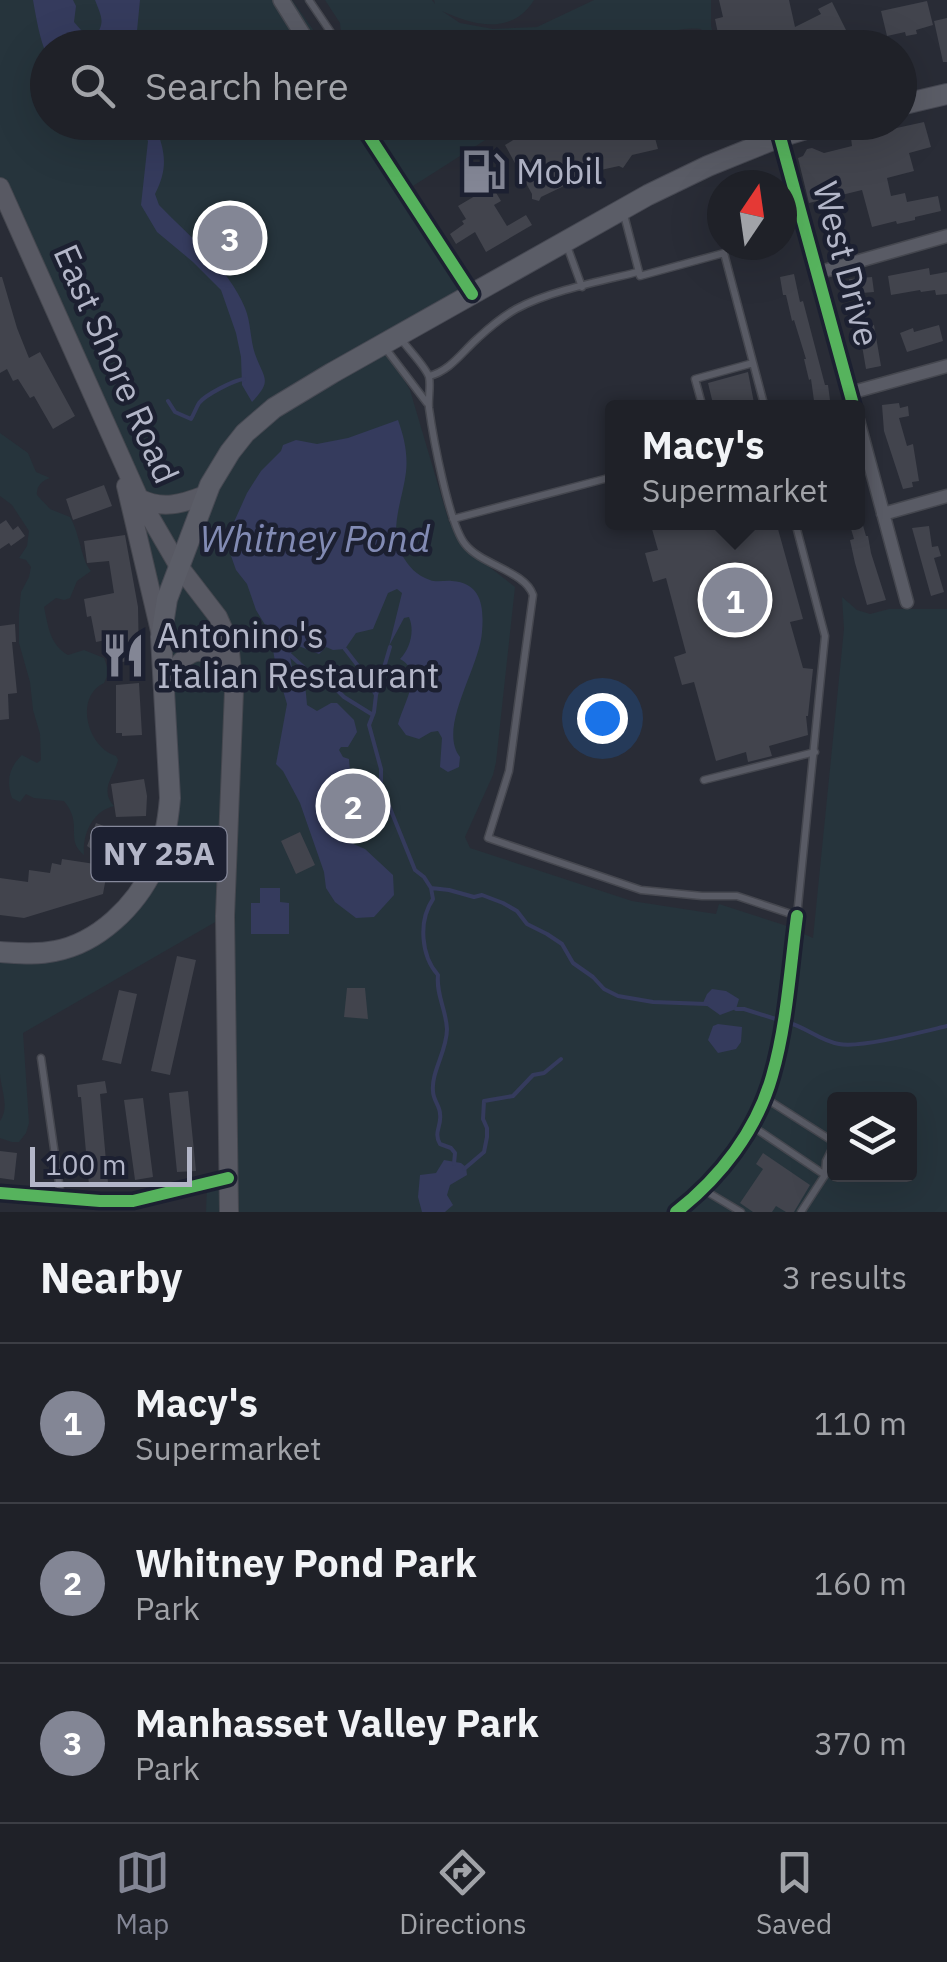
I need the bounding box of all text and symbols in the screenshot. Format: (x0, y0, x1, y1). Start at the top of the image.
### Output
search box (30, 30, 917, 140)
icon: search (65, 58, 120, 113)
text: Search here (145, 61, 349, 110)
fuel station icon: Mobil (459, 148, 507, 196)
place label: Mobil (516, 148, 603, 194)
north arrow (707, 170, 797, 260)
street label: West Drive (803, 176, 891, 351)
pin: 3 (198, 200, 262, 276)
street label: East Shore Road (44, 237, 190, 490)
popup (605, 400, 865, 530)
text: Macy's (642, 420, 765, 469)
text: Supermarket (642, 469, 828, 511)
water label: Whitney Pond (200, 513, 431, 562)
pin: 1 (702, 562, 768, 638)
place label: Antonino's Italian Restaurant (157, 612, 439, 698)
restaurant icon: Antonino's Italian Restaurant (100, 632, 148, 680)
your location (577, 693, 628, 744)
pin: 2 (320, 768, 386, 844)
road number: NY 25A (92, 827, 226, 881)
map controls (827, 1092, 917, 1182)
button: layers (827, 1092, 917, 1182)
scale bar (30, 1142, 192, 1186)
text: 100 m (45, 1146, 126, 1183)
text: Nearby (40, 1250, 182, 1305)
text: 3 results (782, 1256, 907, 1298)
text: Macy's (135, 1378, 258, 1427)
text: 1 (63, 1402, 82, 1444)
text: 110 m (814, 1402, 907, 1444)
text: Supermarket (135, 1427, 322, 1469)
text: Whitney Pond Park (135, 1538, 477, 1587)
text: 2 (63, 1562, 82, 1604)
text: 160 m (814, 1562, 907, 1604)
text: Park (135, 1587, 200, 1629)
text: Manhasset Valley Park (135, 1698, 539, 1747)
text: 3 (63, 1722, 82, 1764)
text: 370 m (814, 1722, 907, 1764)
text: Park (135, 1747, 200, 1789)
tab: Map (115, 1845, 170, 1942)
tab: Directions (399, 1845, 527, 1942)
tab: Saved (756, 1845, 832, 1942)

